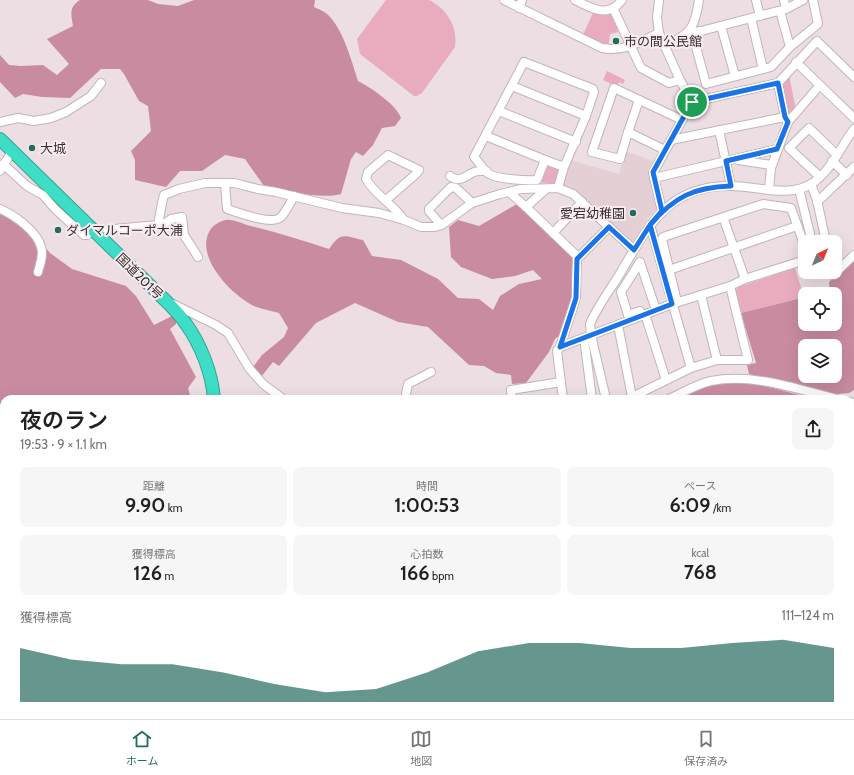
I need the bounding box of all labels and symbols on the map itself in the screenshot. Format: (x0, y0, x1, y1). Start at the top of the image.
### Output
place label: 市の間公民館 (624, 33, 702, 49)
marker: 市の間公民館 (611, 36, 621, 46)
pin (675, 85, 709, 119)
place label: 大城 (40, 140, 66, 156)
marker: 大城 (27, 143, 37, 153)
place label: 愛宕幼稚園 (560, 205, 625, 221)
marker: 愛宕幼稚園 (628, 208, 638, 218)
place label: ダイマルコーポ大浦 (66, 222, 183, 238)
marker: ダイマルコーポ大浦 (53, 225, 63, 235)
north arrow (798, 235, 842, 279)
street label: 国道201号 (113, 250, 167, 302)

